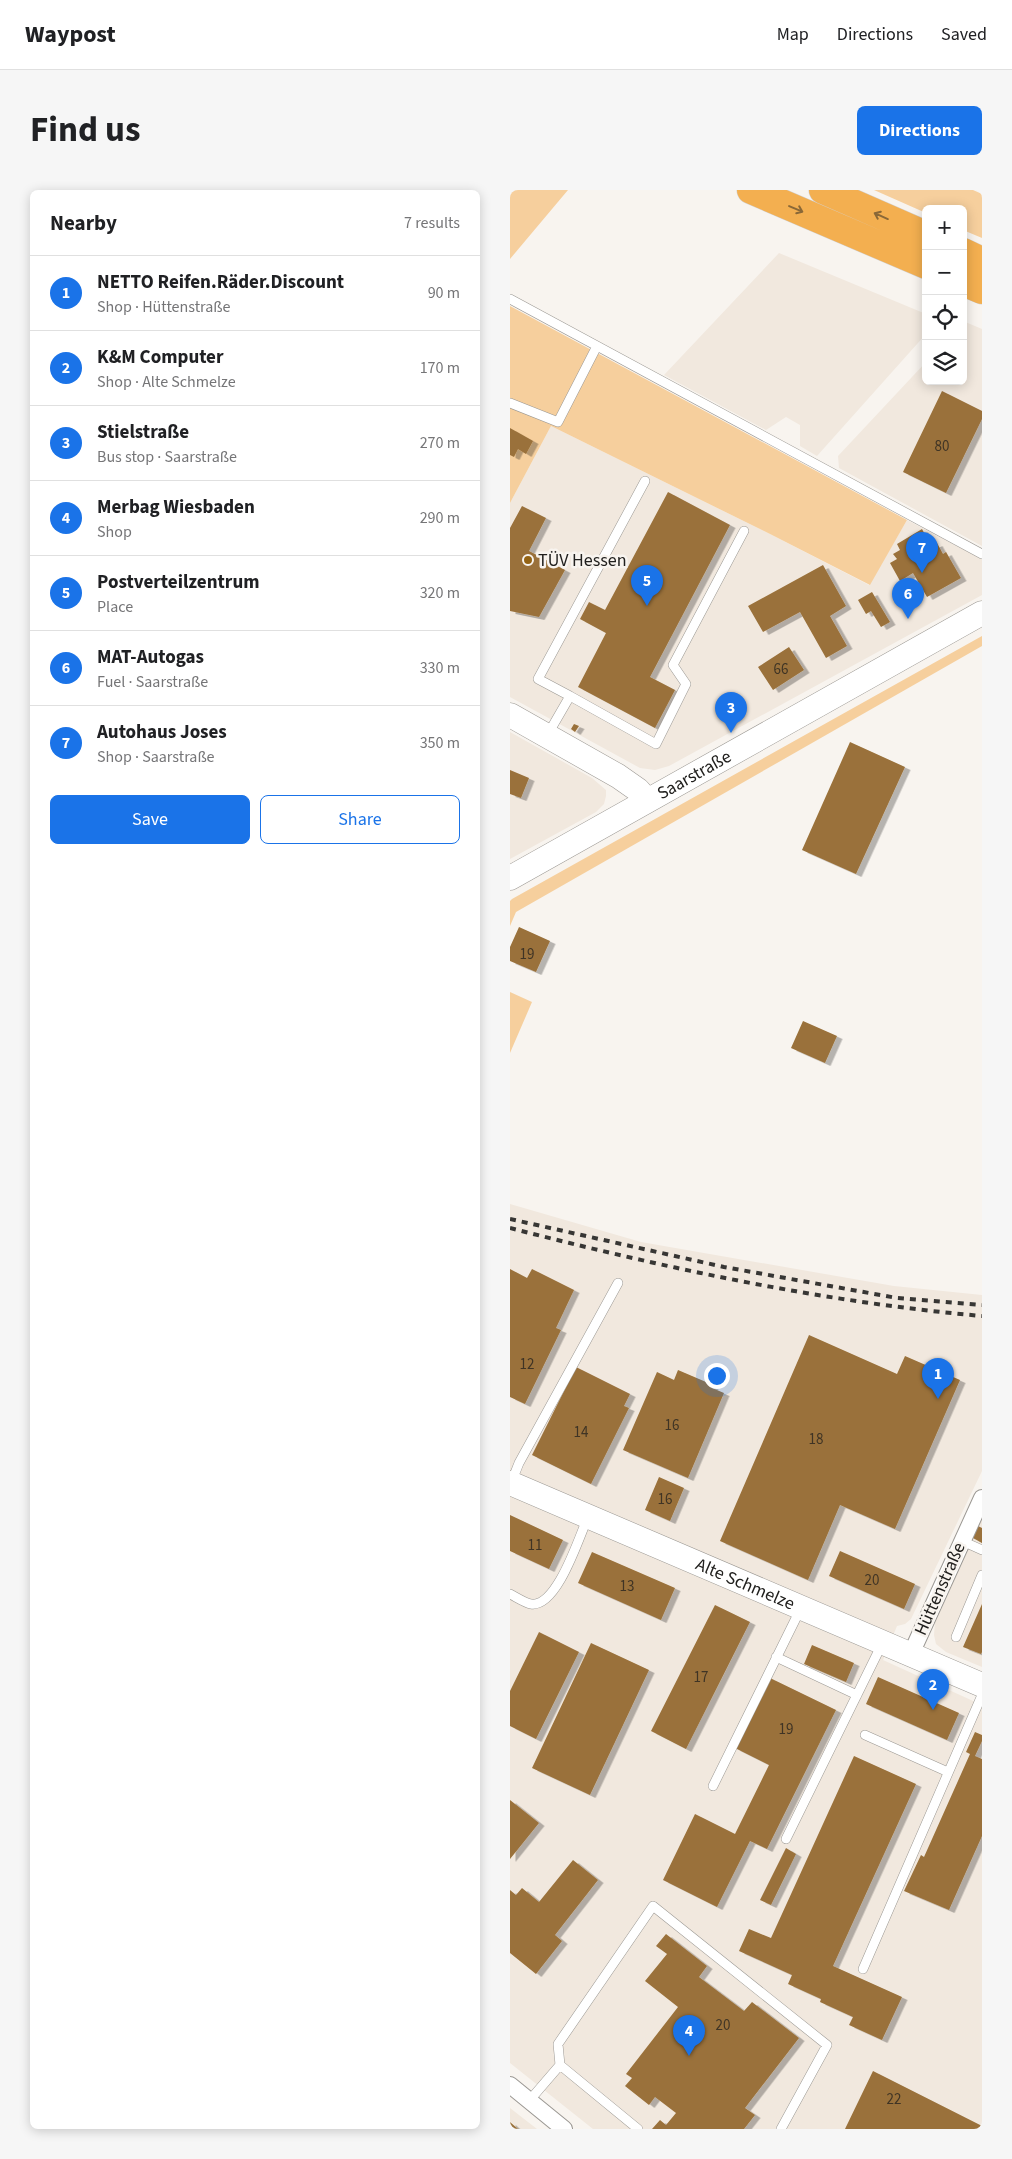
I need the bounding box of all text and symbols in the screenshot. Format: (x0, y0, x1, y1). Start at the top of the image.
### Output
text: Waypost (25, 17, 116, 52)
text: Map (777, 22, 809, 47)
text: Directions (837, 22, 913, 47)
text: Saved (941, 22, 987, 47)
text: Find us (30, 105, 140, 155)
button: Directions (857, 106, 982, 155)
one-way arrow (788, 204, 803, 214)
map controls (922, 205, 967, 385)
button: + (922, 205, 967, 250)
text: Nearby (50, 208, 117, 238)
one-way arrow (874, 210, 889, 220)
text: 7 results (404, 212, 460, 234)
button: − (922, 250, 967, 295)
text: NETTO Reifen.Räder.Discount (97, 269, 344, 296)
text: 1 (62, 282, 70, 304)
text: 90 m (428, 282, 460, 304)
button: locate (922, 295, 967, 340)
text: Shop · Hüttenstraße (97, 296, 230, 318)
button: layers (922, 340, 967, 385)
text: K&M Computer (97, 344, 224, 371)
text: 2 (62, 357, 70, 379)
text: 170 m (420, 357, 460, 379)
text: Shop · Alte Schmelze (97, 371, 236, 393)
text: Stielstraße (97, 419, 189, 446)
text: 3 (62, 432, 70, 454)
text: 270 m (420, 432, 460, 454)
house number: 80 (935, 436, 949, 457)
text: Bus stop · Saarstraße (97, 446, 237, 468)
text: Merbag Wiesbaden (97, 494, 255, 521)
text: 4 (62, 507, 70, 529)
text: 290 m (420, 507, 460, 529)
text: Shop (97, 521, 132, 543)
pin: 7 (906, 532, 938, 573)
place label: TÜV Hessen (538, 548, 627, 573)
marker: TÜV Hessen (522, 554, 534, 566)
pin: 5 (631, 565, 663, 606)
text: Postverteilzentrum (97, 569, 260, 596)
pin: 6 (892, 578, 924, 619)
text: 5 (62, 582, 70, 604)
text: 320 m (420, 582, 460, 604)
text: Place (97, 596, 133, 618)
text: MAT-Autogas (97, 644, 204, 671)
text: 6 (62, 657, 70, 679)
text: 330 m (420, 657, 460, 679)
house number: 66 (774, 659, 788, 680)
text: Fuel · Saarstraße (97, 671, 208, 693)
pin: 3 (715, 692, 747, 733)
text: Autohaus Joses (97, 719, 227, 746)
text: 7 (62, 732, 70, 754)
text: 350 m (420, 732, 460, 754)
street label: Saarstraße (652, 744, 736, 806)
text: Shop · Saarstraße (97, 746, 215, 768)
button: Save (50, 795, 250, 844)
button: Share (260, 795, 460, 844)
house number: 19 (520, 944, 534, 965)
house number: 12 (520, 1354, 534, 1375)
pin: 1 (922, 1358, 954, 1399)
your location (704, 1363, 730, 1389)
house number: 16 (665, 1415, 679, 1436)
house number: 14 (574, 1422, 589, 1443)
house number: 18 (809, 1429, 823, 1450)
house number: 16 (658, 1489, 672, 1510)
house number: 11 (528, 1535, 542, 1556)
street label: Hüttenstraße (908, 1538, 972, 1639)
street label: Alte Schmelze (692, 1552, 799, 1616)
house number: 20 (865, 1570, 879, 1591)
house number: 13 (620, 1576, 634, 1597)
house number: 17 (694, 1667, 708, 1688)
pin: 2 (917, 1669, 949, 1710)
house number: 19 (779, 1719, 793, 1740)
pin: 4 (673, 2015, 705, 2056)
house number: 20 (716, 2015, 730, 2036)
house number: 22 (887, 2089, 901, 2110)

